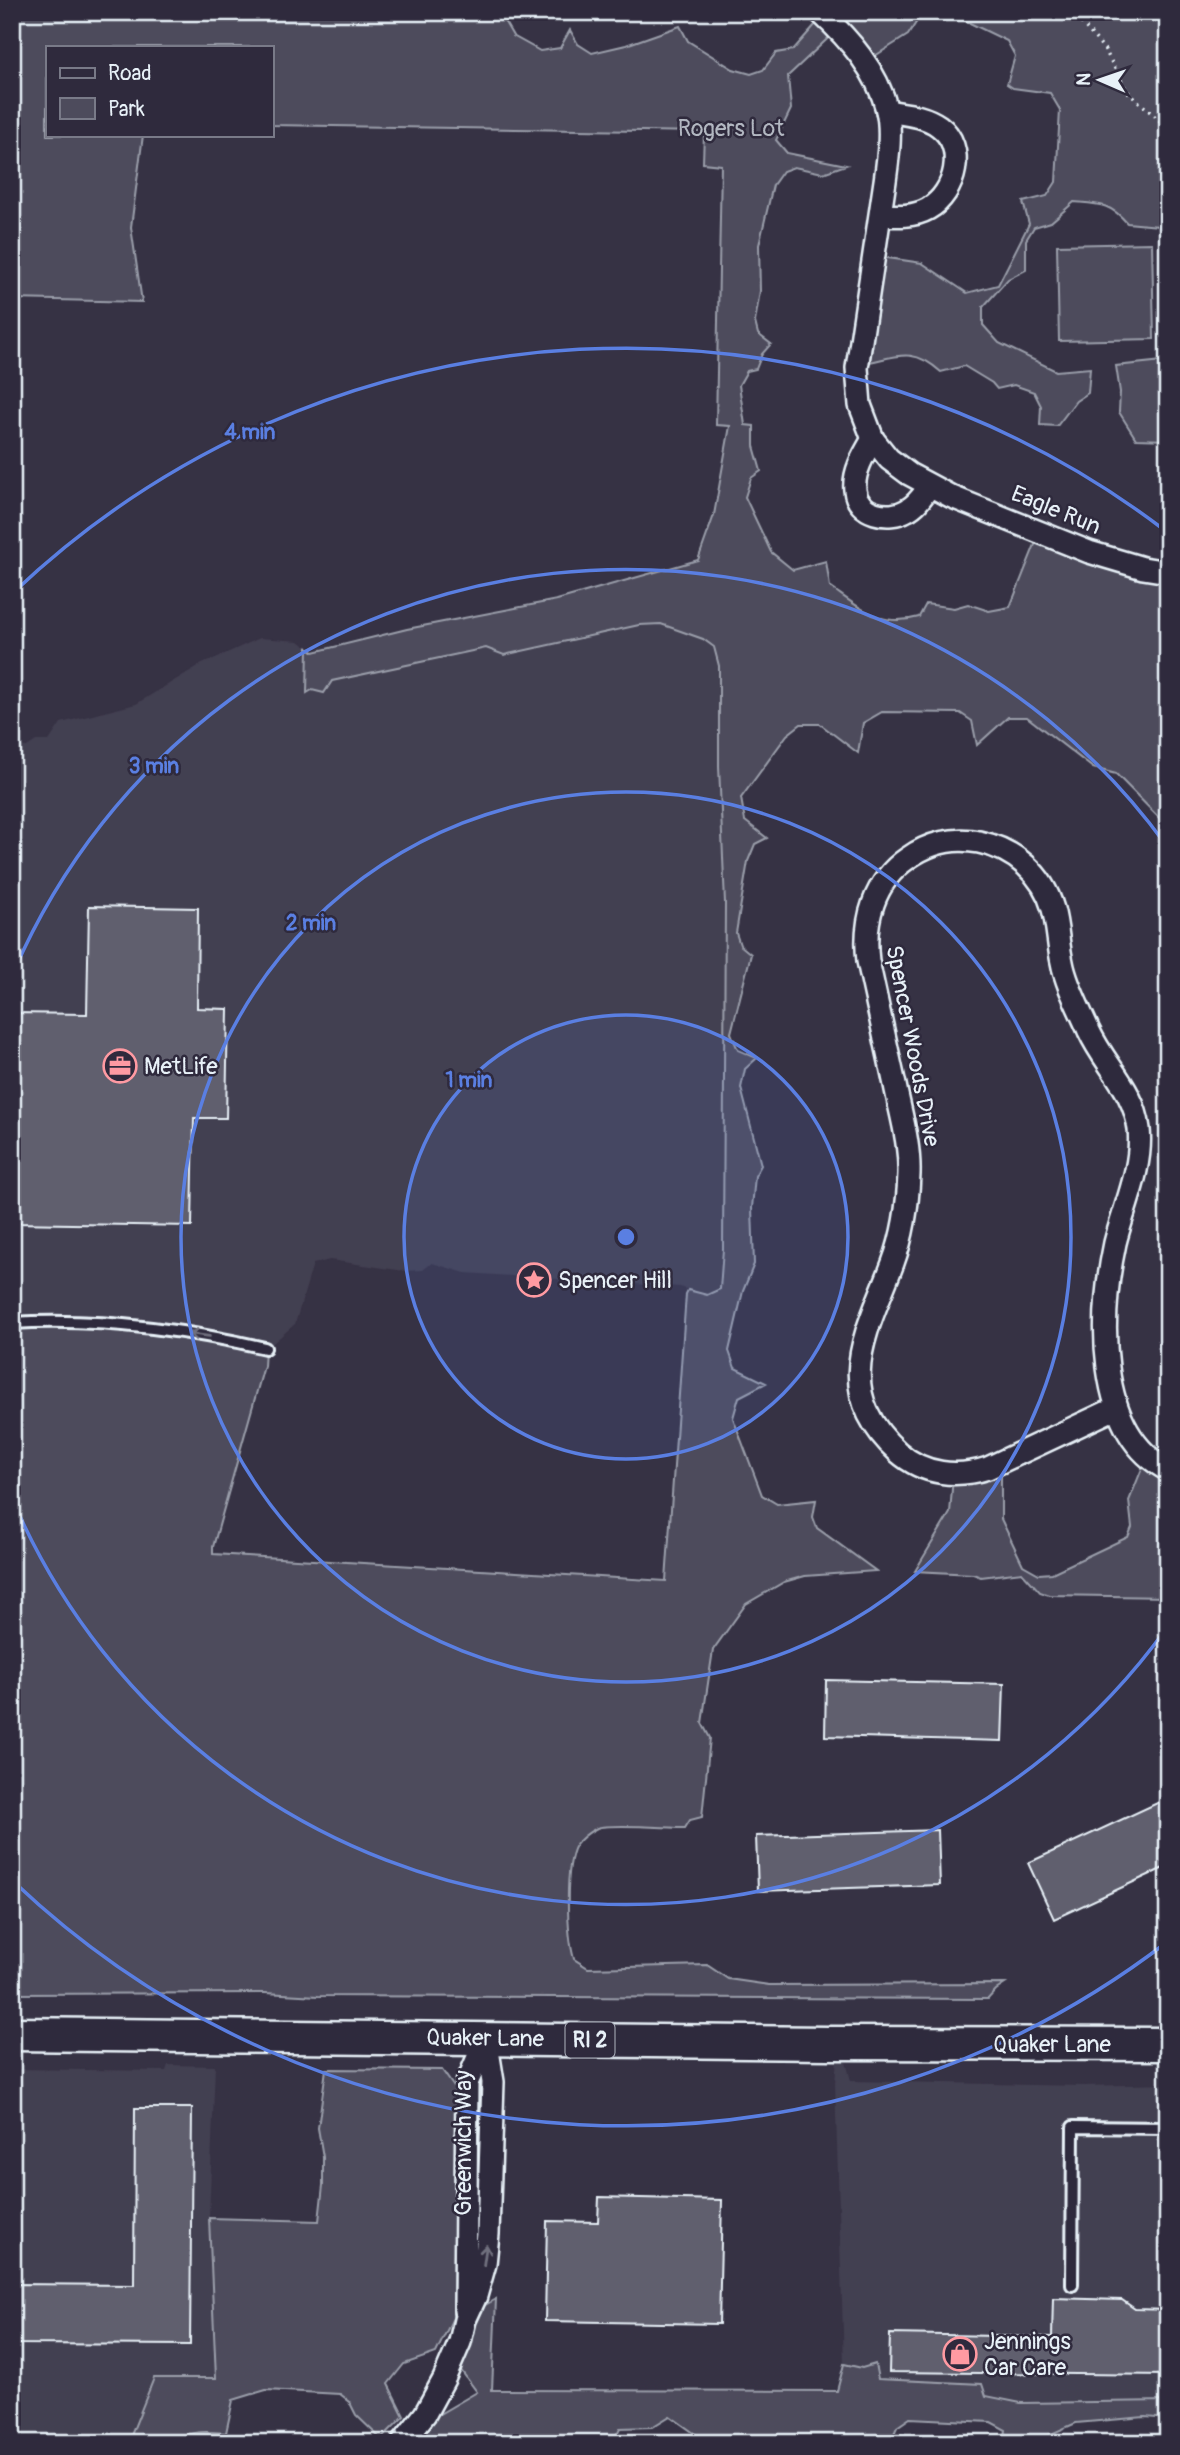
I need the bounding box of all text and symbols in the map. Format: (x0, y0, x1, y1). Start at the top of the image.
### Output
legend (46, 46, 273, 136)
north arrow (1064, 46, 1134, 116)
text: Road (108, 60, 152, 87)
text: N (1072, 72, 1096, 86)
text: Park (108, 96, 145, 123)
park label: Rogers Lot (678, 114, 785, 143)
text: 4 min (225, 419, 276, 446)
street label: Eagle Run (1007, 479, 1105, 541)
text: 3 min (129, 753, 179, 780)
text: 2 min (286, 910, 336, 937)
street label: Spencer Woods Drive (879, 943, 947, 1150)
office icon: MetLife (101, 1047, 139, 1085)
place label: MetLife (144, 1052, 218, 1081)
text: 1 min (446, 1067, 493, 1094)
centre of rings (614, 1225, 638, 1249)
place icon: Spencer Hill (515, 1261, 553, 1299)
place label: Spencer Hill (558, 1266, 672, 1295)
one-way arrow (188, 1328, 211, 1341)
street label: Quaker Lane (426, 2022, 545, 2054)
road number: RI 2 (566, 2022, 614, 2058)
street label: Quaker Lane (993, 2030, 1112, 2059)
street label: Greenwich Way (449, 2070, 478, 2216)
one-way arrow (479, 2244, 492, 2267)
place label: Jennings Car Care (984, 2327, 1071, 2382)
shop icon: Jennings Car Care (941, 2335, 979, 2373)

